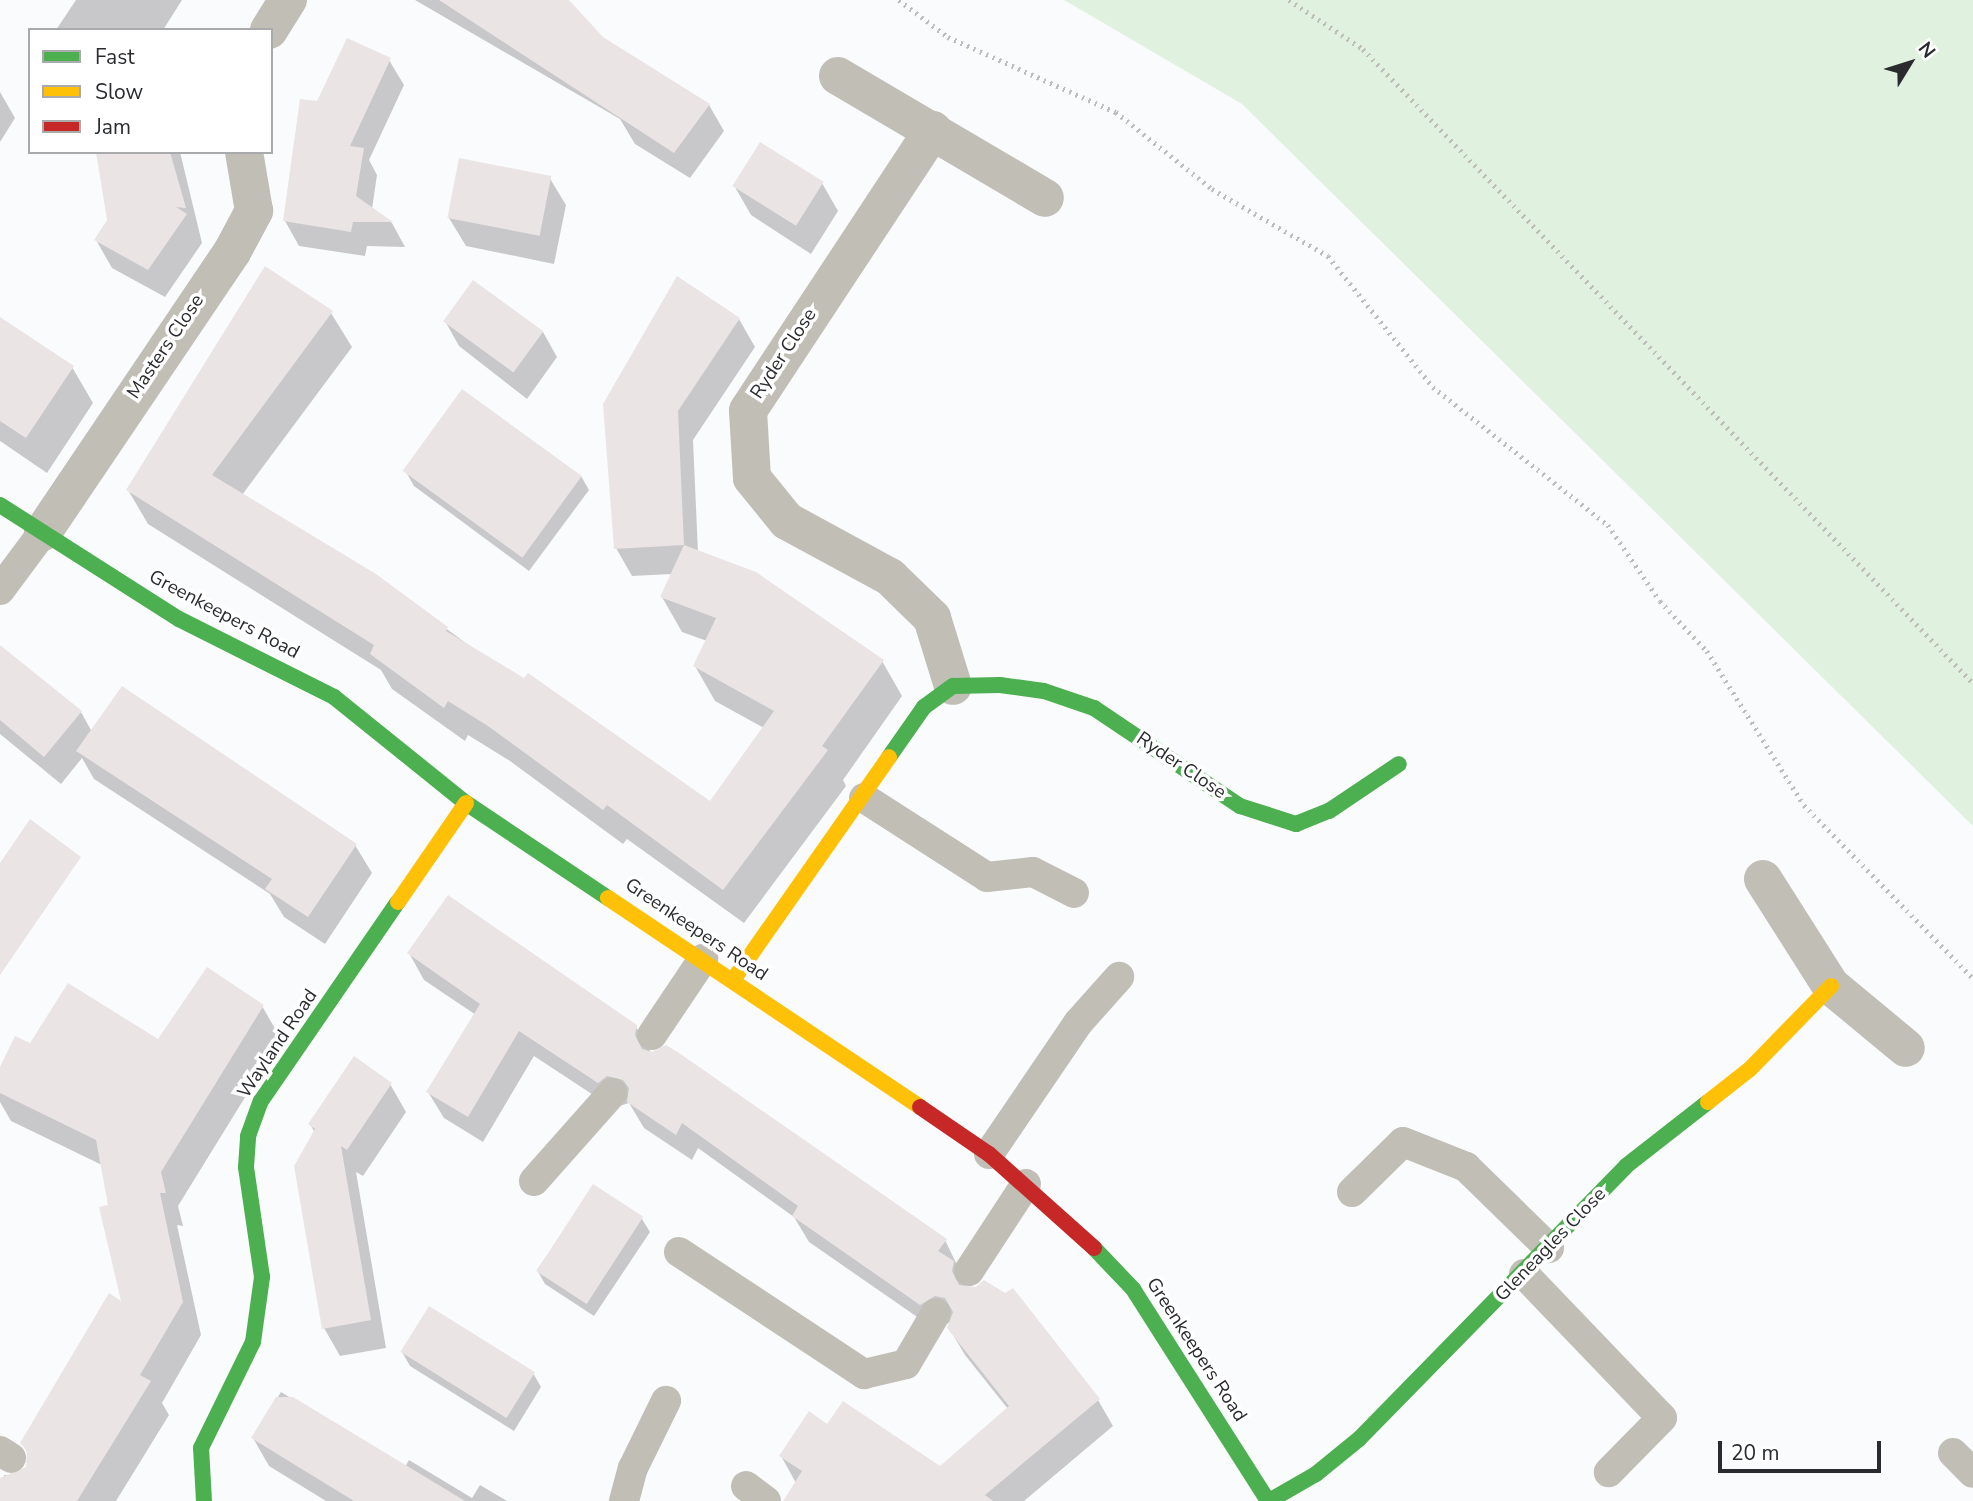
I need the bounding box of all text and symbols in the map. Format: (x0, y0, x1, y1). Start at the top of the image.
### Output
legend (28, 28, 273, 154)
north arrow (1875, 28, 1945, 98)
text: N (1912, 36, 1941, 64)
text: Fast (95, 43, 135, 71)
text: Slow (95, 78, 143, 106)
text: Jam (95, 113, 131, 141)
street label: Masters Close (123, 291, 209, 403)
street label: Ryder Close (746, 304, 822, 404)
street label: Greenkeepers Road (145, 566, 303, 664)
street label: Ryder Close (1132, 728, 1230, 804)
street label: Greenkeepers Road (620, 874, 772, 986)
street label: Wayland Road (233, 985, 323, 1103)
street label: Gleneagles Close (1491, 1183, 1611, 1307)
street label: Greenkeepers Road (1141, 1274, 1251, 1426)
scale bar (1721, 1428, 1884, 1472)
text: 20 m (1731, 1439, 1780, 1467)

